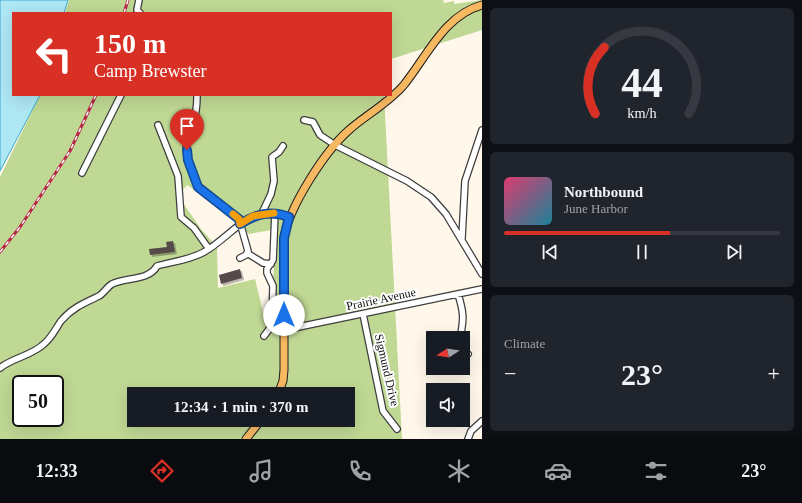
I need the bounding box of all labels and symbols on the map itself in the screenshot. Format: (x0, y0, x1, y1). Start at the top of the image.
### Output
pin (170, 109, 204, 150)
street label: Prairie Avenue (345, 285, 417, 313)
position arrow (263, 294, 305, 336)
north arrow (426, 331, 470, 375)
street label: Sigmund Drive (372, 333, 402, 407)
speed limit sign: 50 (12, 375, 64, 427)

